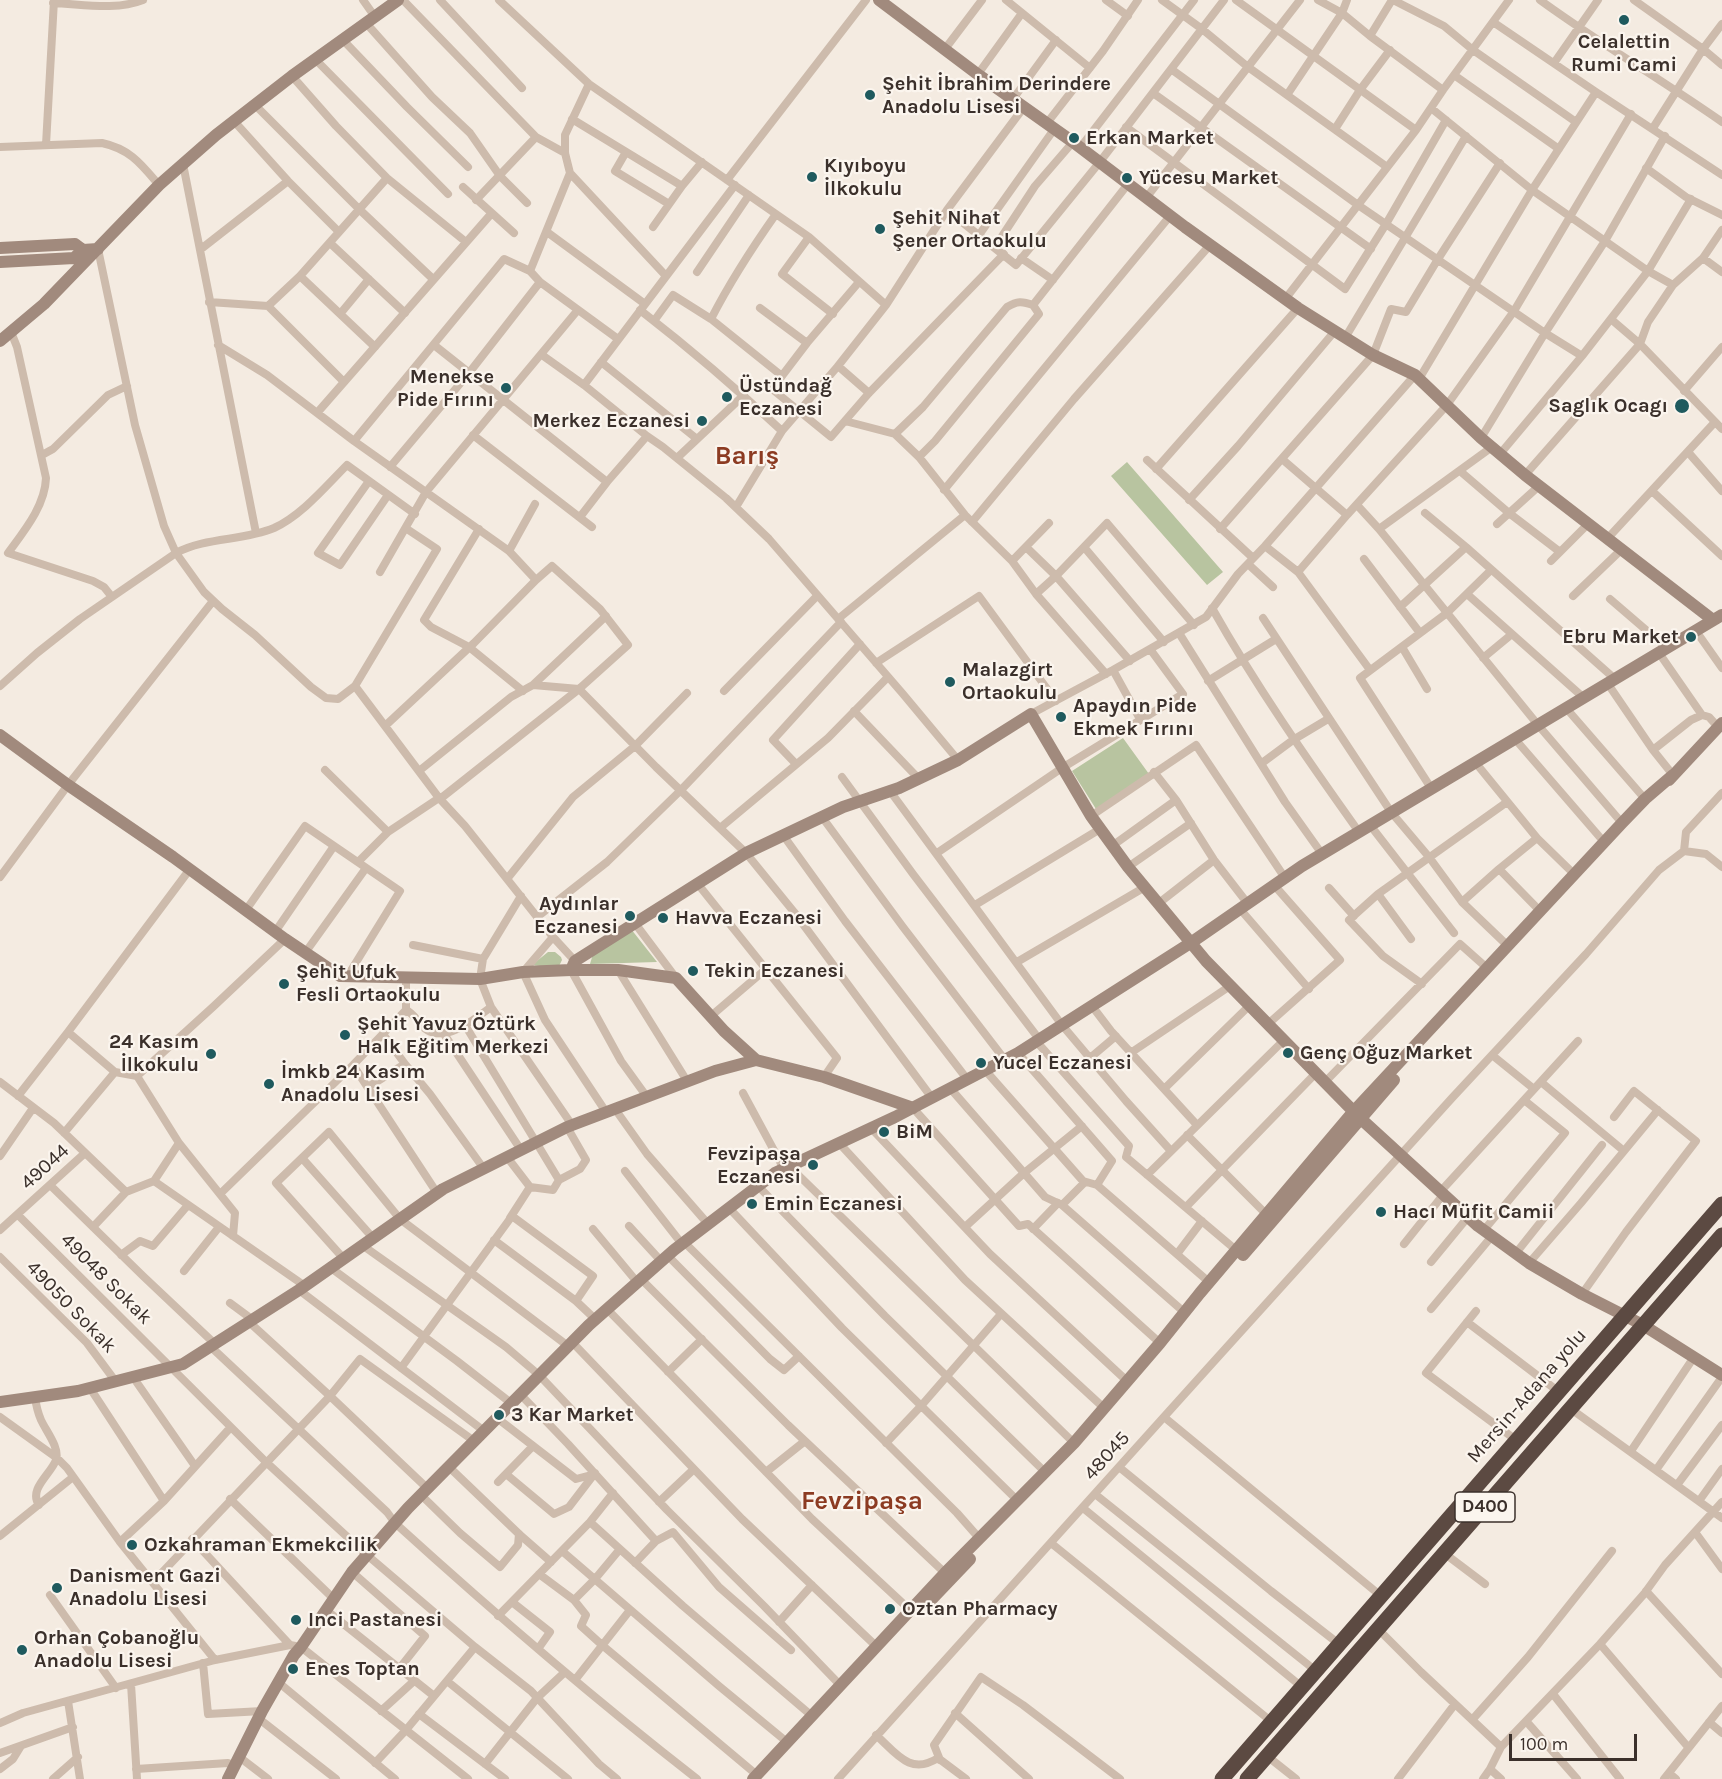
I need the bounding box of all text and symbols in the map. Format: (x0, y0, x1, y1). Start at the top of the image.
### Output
marker: Celalettin Rumi Cami (1617, 13, 1631, 27)
place label: Celalettin Rumi Cami (1571, 30, 1677, 77)
place label: Şehit İbrahim Derindere Anadolu Lisesi (882, 72, 1111, 119)
marker: Şehit İbrahim Derindere Anadolu Lisesi (863, 88, 877, 102)
place label: Erkan Market (1086, 126, 1214, 150)
marker: Erkan Market (1067, 131, 1081, 145)
place label: Kıyıboyu İlkokulu (824, 154, 906, 201)
place label: Yücesu Market (1139, 166, 1278, 190)
marker: Kıyıboyu İlkokulu (805, 170, 819, 184)
marker: Yücesu Market (1120, 171, 1134, 185)
place label: Şehit Nihat Şener Ortaokulu (892, 206, 1047, 253)
marker: Şehit Nihat Şener Ortaokulu (873, 222, 887, 236)
place label: Menekse Pide Fırını (397, 365, 494, 412)
place label: Üstündağ Eczanesi (739, 374, 832, 421)
marker: Menekse Pide Fırını (499, 381, 513, 395)
marker: Üstündağ Eczanesi (720, 390, 734, 404)
place label: Saglık Ocagı (1548, 394, 1668, 418)
marker: Saglık Ocagı (1673, 397, 1691, 415)
place label: Merkez Eczanesi (533, 409, 690, 433)
marker: Merkez Eczanesi (695, 414, 709, 428)
district label: Barış (715, 441, 779, 473)
place label: Ebru Market (1562, 625, 1679, 649)
marker: Ebru Market (1684, 630, 1698, 644)
place label: Malazgirt Ortaokulu (962, 658, 1057, 705)
marker: Malazgirt Ortaokulu (943, 675, 957, 689)
place label: Apaydın Pide Ekmek Fırını (1073, 694, 1197, 741)
marker: Apaydın Pide Ekmek Fırını (1054, 710, 1068, 724)
place label: Aydınlar Eczanesi (534, 892, 618, 939)
place label: Havva Eczanesi (675, 906, 822, 930)
marker: Aydınlar Eczanesi (623, 909, 637, 923)
marker: Havva Eczanesi (656, 911, 670, 925)
place label: Tekin Eczanesi (705, 959, 845, 983)
place label: Şehit Ufuk Fesli Ortaokulu (296, 960, 441, 1007)
marker: Tekin Eczanesi (686, 964, 700, 978)
marker: Şehit Ufuk Fesli Ortaokulu (277, 977, 291, 991)
place label: Şehit Yavuz Öztürk Halk Eğitim Merkezi (357, 1012, 549, 1059)
marker: Şehit Yavuz Öztürk Halk Eğitim Merkezi (338, 1028, 352, 1042)
place label: 24 Kasım İlkokulu (109, 1030, 199, 1077)
place label: Genç Oğuz Market (1300, 1041, 1472, 1065)
marker: Genç Oğuz Market (1281, 1046, 1295, 1060)
marker: 24 Kasım İlkokulu (204, 1047, 218, 1061)
place label: Yucel Eczanesi (993, 1051, 1132, 1075)
marker: Yucel Eczanesi (974, 1056, 988, 1070)
place label: İmkb 24 Kasım Anadolu Lisesi (281, 1060, 425, 1107)
marker: İmkb 24 Kasım Anadolu Lisesi (262, 1077, 276, 1091)
place label: BiM (896, 1120, 933, 1144)
marker: BiM (877, 1125, 891, 1139)
street label: 49044 (16, 1139, 74, 1195)
place label: Fevzipaşa Eczanesi (707, 1142, 801, 1189)
marker: Fevzipaşa Eczanesi (806, 1158, 820, 1172)
place label: Emin Eczanesi (764, 1192, 903, 1216)
marker: Emin Eczanesi (745, 1197, 759, 1211)
place label: Hacı Müfit Camii (1393, 1200, 1554, 1224)
marker: Hacı Müfit Camii (1374, 1205, 1388, 1219)
street label: 49048 Sokak (55, 1228, 157, 1330)
street label: 49050 Sokak (21, 1256, 121, 1358)
street label: Mersin-Adana yolu (1462, 1324, 1592, 1468)
place label: 3 Kar Market (511, 1403, 634, 1427)
marker: 3 Kar Market (492, 1408, 506, 1422)
street label: 48045 (1079, 1426, 1135, 1486)
district label: Fevzipaşa (801, 1486, 923, 1518)
road number: D400 (1455, 1492, 1515, 1522)
place label: Ozkahraman Ekmekcilik (144, 1533, 378, 1557)
marker: Ozkahraman Ekmekcilik (125, 1538, 139, 1552)
place label: Danisment Gazi Anadolu Lisesi (69, 1564, 221, 1611)
marker: Danisment Gazi Anadolu Lisesi (50, 1581, 64, 1595)
place label: Oztan Pharmacy (902, 1597, 1058, 1621)
marker: Oztan Pharmacy (883, 1602, 897, 1616)
place label: Inci Pastanesi (308, 1608, 442, 1632)
marker: Inci Pastanesi (289, 1613, 303, 1627)
place label: Orhan Çobanoğlu Anadolu Lisesi (34, 1626, 199, 1673)
marker: Orhan Çobanoğlu Anadolu Lisesi (15, 1643, 29, 1657)
place label: Enes Toptan (305, 1657, 420, 1681)
marker: Enes Toptan (286, 1662, 300, 1676)
scale bar (1512, 1722, 1640, 1760)
text: 100 m (1520, 1733, 1568, 1755)

